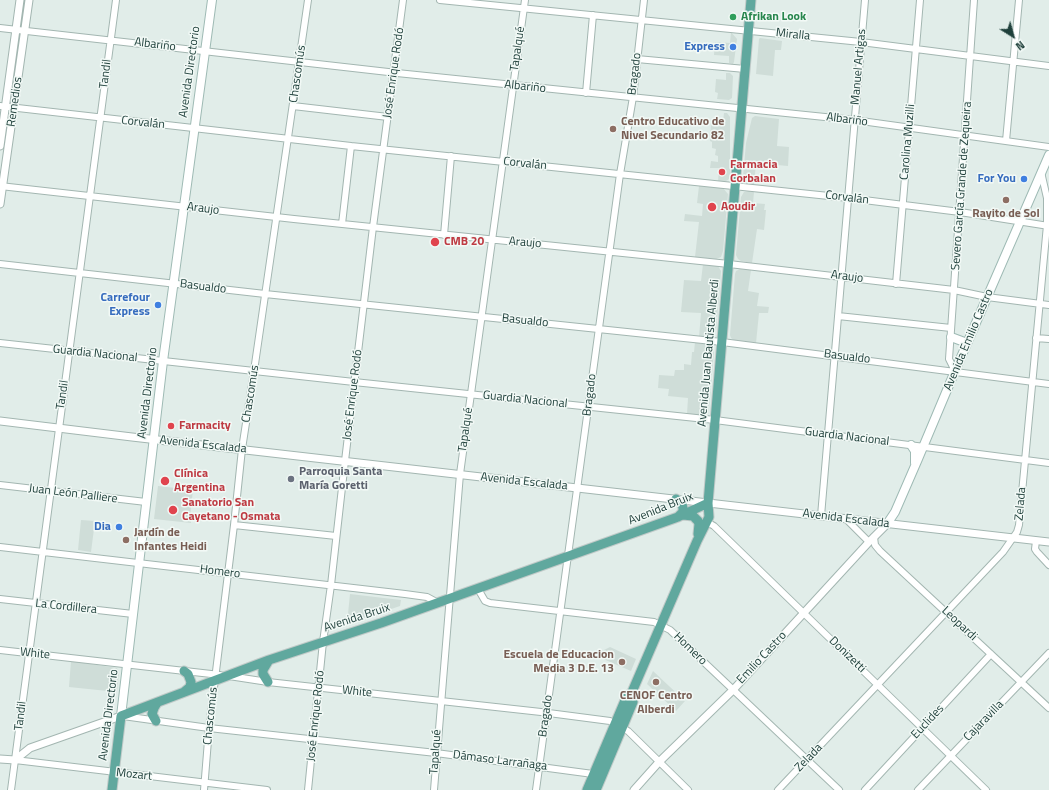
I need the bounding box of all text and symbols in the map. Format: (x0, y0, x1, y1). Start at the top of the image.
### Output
place label: Afrikan Look (741, 10, 806, 24)
marker: Afrikan Look (728, 12, 738, 22)
north arrow (993, 16, 1033, 56)
street label: Avenida Directorio (176, 25, 204, 119)
street label: Tapalqué (508, 26, 528, 72)
street label: Miralla (775, 26, 811, 44)
street label: José Enrique Rodó (380, 27, 408, 119)
street label: Manuel Artigas (849, 28, 869, 106)
street label: Albariño (133, 35, 177, 55)
text: N (1012, 37, 1028, 54)
place label: Express (684, 40, 725, 54)
marker: Express (728, 42, 738, 52)
street label: Chascomús (287, 44, 309, 104)
street label: Bragado (625, 52, 645, 96)
street label: Tandil (97, 59, 115, 89)
street label: Remedios (4, 76, 26, 128)
street label: Albariño (503, 78, 547, 96)
street label: Severo García Grande de Zequeira (949, 101, 975, 271)
street label: Carolina Muzilli (898, 103, 918, 181)
street label: Albariño (825, 110, 869, 130)
street label: Corvalán (120, 114, 166, 132)
place label: Centro Educativo de Nivel Secundario 82 (621, 115, 724, 143)
marker: Centro Educativo de Nivel Secundario 82 (608, 124, 618, 134)
street label: Corvalán (502, 155, 548, 173)
place label: Farmacia Corbalan (730, 158, 778, 186)
marker: Farmacia Corbalan (717, 167, 727, 177)
place label: For You (977, 172, 1016, 186)
marker: For You (1019, 174, 1029, 184)
street label: Corvalán (824, 188, 870, 208)
marker: Rayito de Sol (1001, 195, 1011, 205)
street label: Araujo (186, 200, 220, 218)
place label: Aoudir (721, 200, 755, 214)
marker: Aoudir (706, 201, 718, 213)
place label: Rayito de Sol (972, 207, 1040, 221)
street label: Araujo (508, 234, 542, 252)
place label: CMB 20 (444, 235, 484, 249)
marker: CMB 20 (429, 236, 441, 248)
street label: Araujo (830, 268, 864, 286)
street label: Basualdo (179, 277, 227, 297)
street label: Avenida Juan Bautista Alberdi (695, 279, 723, 427)
street label: Avenida Emilio Castro (941, 287, 997, 393)
place label: Carrefour Express (101, 291, 150, 319)
marker: Carrefour Express (153, 300, 163, 310)
street label: Basualdo (501, 311, 549, 331)
street label: Guardia Nacional (52, 342, 138, 366)
street label: Avenida Directorio (135, 346, 161, 440)
street label: Basualdo (823, 347, 871, 367)
street label: José Enrique Rodó (340, 349, 366, 441)
street label: Chascomús (239, 364, 263, 424)
street label: Bragado (580, 373, 600, 417)
street label: Tandil (54, 379, 72, 411)
street label: Guardia Nacional (482, 388, 568, 412)
street label: Tapalqué (456, 407, 476, 453)
place label: Farmacity (179, 419, 231, 433)
marker: Farmacity (166, 421, 176, 431)
street label: Guardia Nacional (804, 425, 890, 449)
street label: Avenida Escalada (159, 433, 247, 457)
place label: Parroquia Santa María Goretti (299, 465, 382, 493)
place label: Clínica Argentina (174, 467, 225, 495)
street label: Avenida Escalada (480, 470, 568, 494)
marker: Parroquia Santa María Goretti (286, 474, 296, 484)
marker: Clínica Argentina (159, 475, 171, 487)
street label: Juan León Palliere (28, 481, 118, 507)
street label: Zelada (1012, 487, 1030, 521)
street label: Avenida Bruix (626, 489, 696, 529)
place label: Sanatorio San Cayetano - Osmata (182, 496, 280, 524)
marker: Sanatorio San Cayetano - Osmata (167, 504, 179, 516)
street label: Avenida Escalada (802, 507, 890, 531)
place label: Dia (94, 520, 111, 534)
marker: Dia (114, 522, 124, 532)
place label: Jardín de Infantes Heidi (134, 526, 207, 554)
marker: Jardín de Infantes Heidi (121, 535, 131, 545)
street label: Homero (199, 562, 241, 582)
street label: La Cordillera (34, 597, 98, 617)
street label: Avenida Bruix (322, 601, 392, 635)
street label: Leopardi (938, 604, 980, 644)
street label: Emilio Castro (734, 629, 790, 687)
street label: Homero (670, 630, 710, 668)
street label: Donizetti (826, 634, 868, 676)
street label: White (19, 645, 51, 663)
place label: Escuela de Educacion Media 3 D.E. 13 (503, 648, 614, 676)
marker: Escuela de Educacion Media 3 D.E. 13 (617, 657, 627, 667)
street label: Avenida Directorio (96, 668, 122, 762)
street label: José Enrique Rodó (304, 670, 328, 762)
marker: CENOF Centro Alberdi (651, 677, 661, 687)
street label: White (341, 683, 373, 701)
street label: Chascomús (201, 686, 221, 746)
place label: CENOF Centro Alberdi (620, 689, 692, 717)
street label: Bragado (536, 694, 556, 738)
street label: Cajaravilla (961, 698, 1007, 744)
street label: Tandil (12, 701, 30, 731)
street label: Euclides (909, 702, 947, 742)
street label: Tapalqué (427, 729, 445, 775)
street label: Zelada (792, 741, 826, 775)
street label: Dámaso Larrañaga (452, 748, 548, 774)
street label: Mozart (115, 766, 153, 784)

